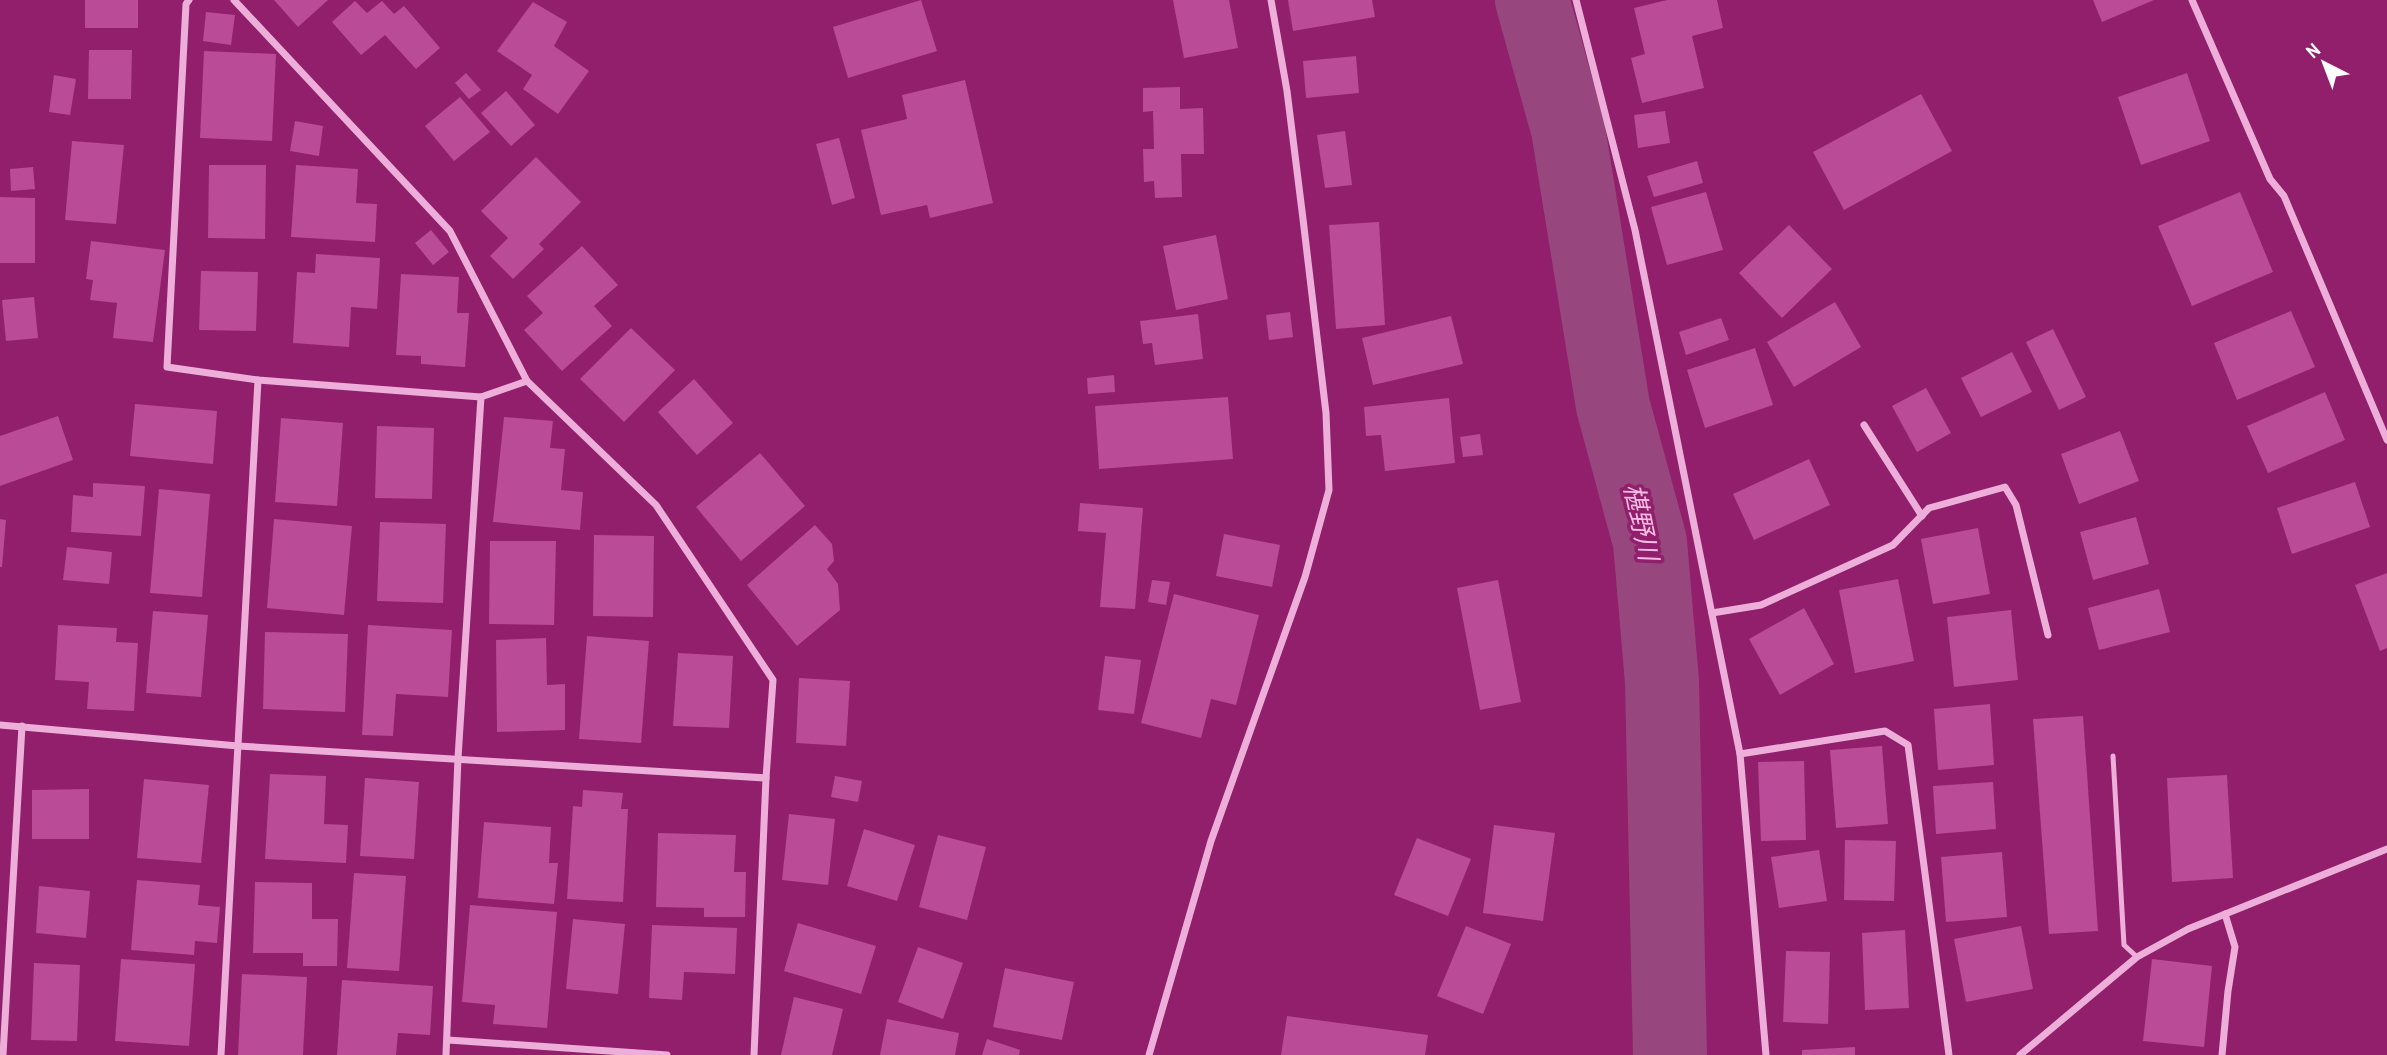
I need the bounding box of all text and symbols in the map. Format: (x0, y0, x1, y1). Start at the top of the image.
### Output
north arrow (2289, 28, 2359, 98)
text: N (2300, 37, 2326, 64)
water label: 椹野川 (1616, 480, 1667, 567)

